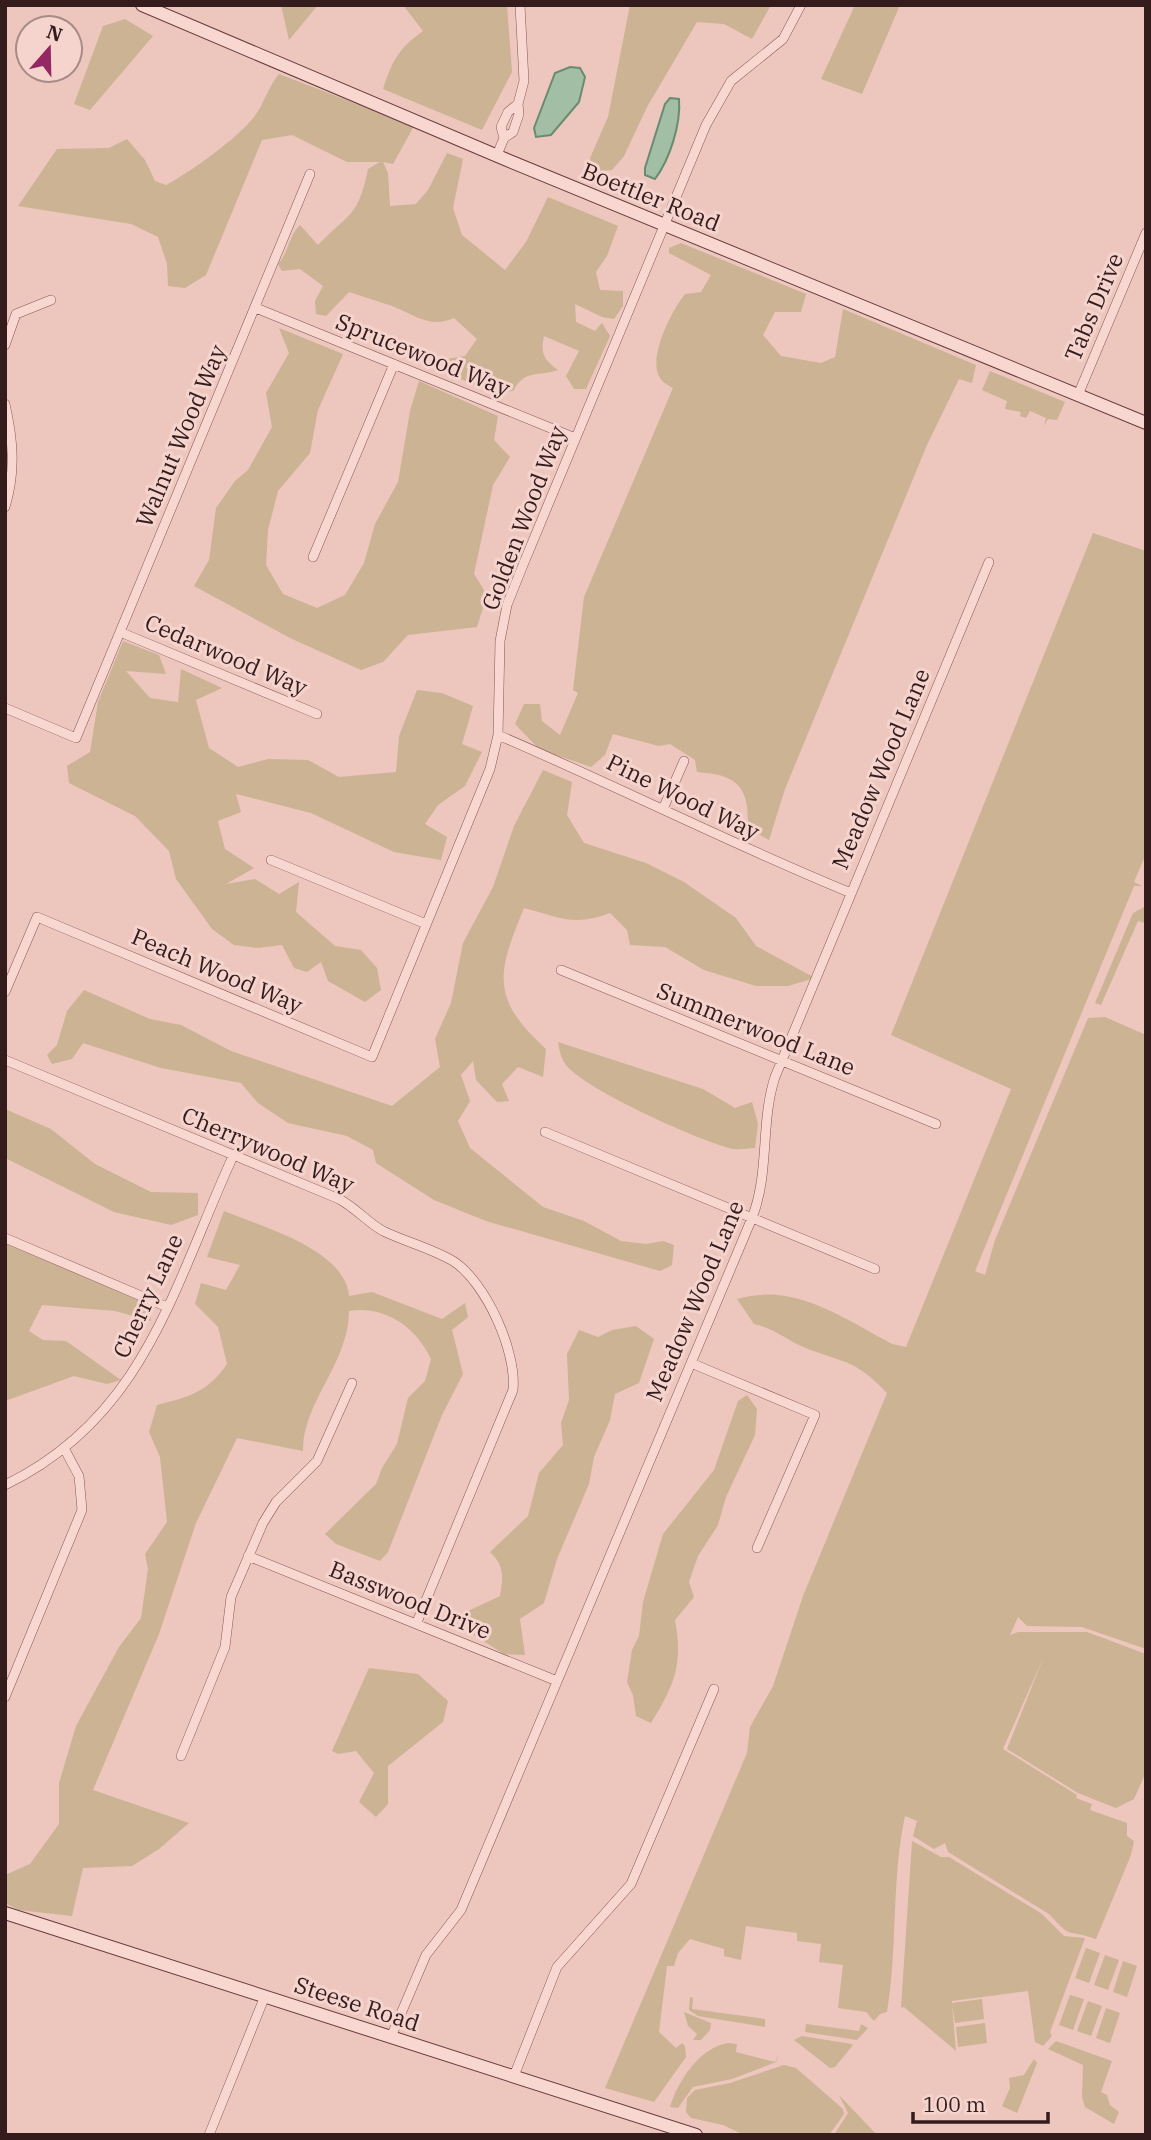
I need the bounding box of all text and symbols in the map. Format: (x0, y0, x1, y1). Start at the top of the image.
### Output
north arrow (14, 14, 84, 84)
text: N (44, 19, 66, 47)
street label: Boettler Road (578, 155, 725, 237)
street label: Tabs Drive (1057, 248, 1129, 365)
street label: Sprucewood Way (332, 305, 516, 403)
street label: Walnut Wood Way (128, 339, 232, 531)
street label: Golden Wood Way (474, 420, 572, 614)
street label: Cedarwood Way (141, 606, 313, 702)
street label: Meadow Wood Lane (824, 664, 936, 874)
street label: Pine Wood Way (602, 746, 765, 846)
street label: Peach Wood Way (127, 921, 308, 1020)
street label: Summerwood Lane (653, 975, 860, 1082)
street label: Cherrywood Way (178, 1099, 360, 1199)
street label: Meadow Wood Lane (638, 1196, 750, 1406)
street label: Cherry Lane (105, 1229, 189, 1362)
street label: Basswood Drive (325, 1553, 496, 1645)
street label: Steese Road (291, 1969, 424, 2037)
scale bar (913, 2080, 1048, 2124)
text: 100 m (923, 2090, 986, 2118)

